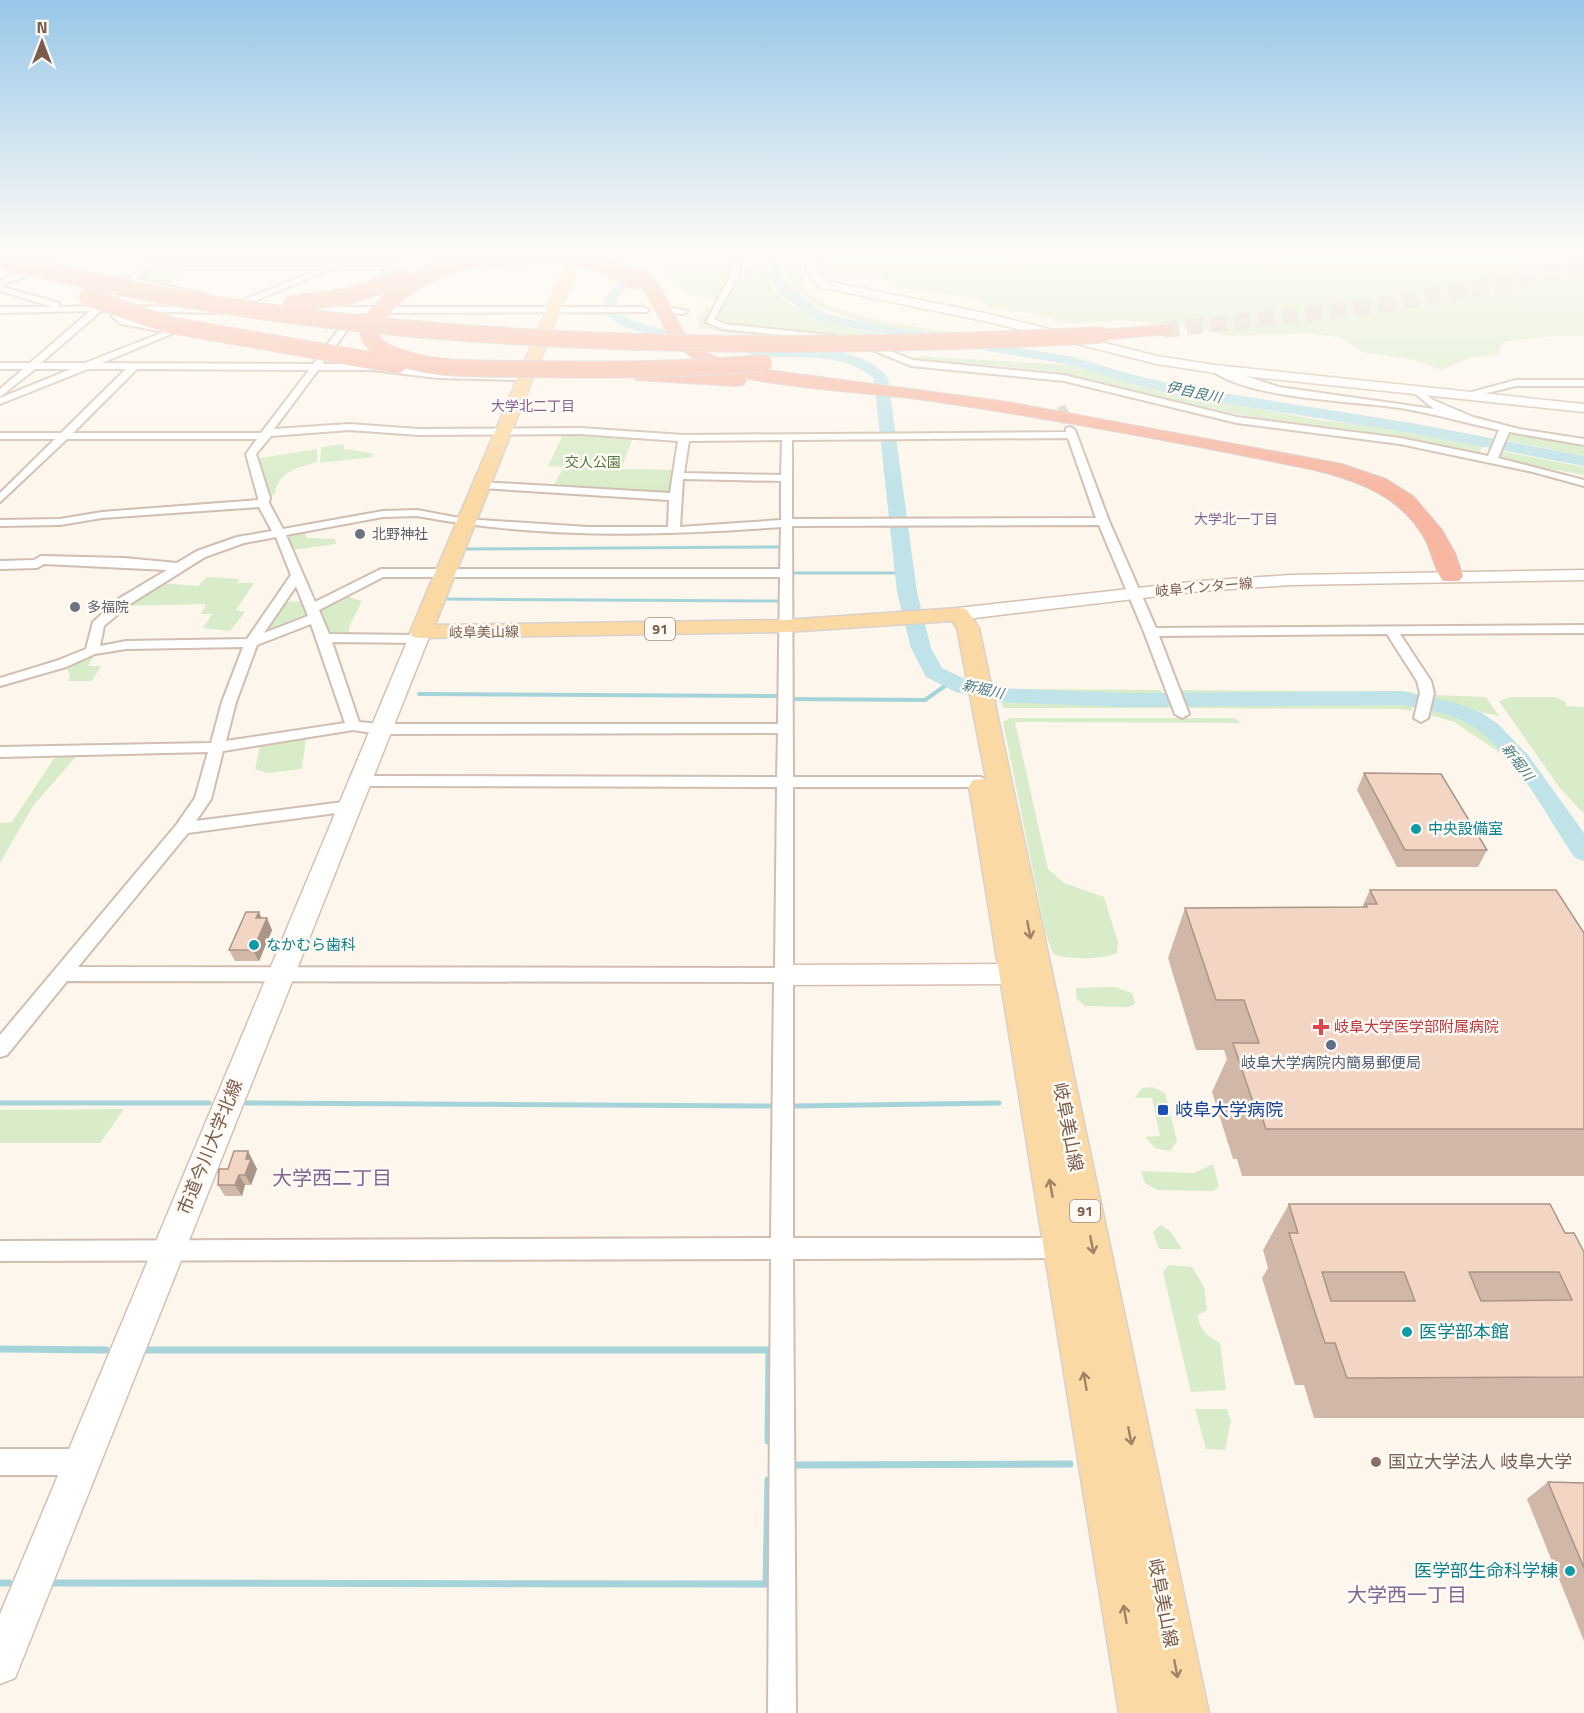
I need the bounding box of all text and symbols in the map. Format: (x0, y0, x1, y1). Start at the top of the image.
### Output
north arrow (12, 12, 72, 72)
text: N (36, 15, 48, 39)
water label: 伊自良川 (1165, 375, 1226, 408)
district label: 大学北二丁目 (491, 395, 575, 416)
park label: 交人公園 (565, 451, 621, 472)
district label: 大学北一丁目 (1194, 508, 1278, 529)
place label: 北野神社 (372, 523, 428, 544)
marker: 北野神社 (353, 527, 367, 541)
street label: 岐阜インター線 (1154, 572, 1254, 601)
place label: 多福院 (87, 596, 129, 617)
marker: 多福院 (68, 600, 82, 614)
road number: 91 (645, 618, 675, 640)
street label: 岐阜美山線 (449, 620, 519, 643)
water label: 新堀川 (960, 674, 1008, 704)
water label: 新堀川 (1497, 739, 1541, 786)
place label: 中央設備室 (1428, 817, 1503, 840)
marker: 中央設備室 (1409, 822, 1423, 836)
one-way arrow (1024, 920, 1035, 940)
place label: なかむら歯科 (266, 933, 356, 956)
marker: なかむら歯科 (247, 938, 261, 952)
place label: 岐阜大学医学部附属病院 (1334, 1015, 1499, 1038)
marker: 岐阜大学医学部附属病院 (1312, 1018, 1330, 1036)
marker: 岐阜大学病院内簡易郵便局 (1324, 1038, 1338, 1052)
place label: 岐阜大学病院内簡易郵便局 (1241, 1051, 1421, 1074)
street label: 市道今川大学北線 (170, 1075, 249, 1219)
street label: 岐阜美山線 (1047, 1080, 1090, 1174)
place label: 岐阜大学病院 (1175, 1096, 1283, 1123)
marker: 岐阜大学病院 (1156, 1103, 1170, 1117)
district label: 大学西二丁目 (272, 1162, 392, 1193)
one-way arrow (1045, 1179, 1056, 1199)
road number: 91 (1070, 1200, 1100, 1222)
one-way arrow (1087, 1235, 1098, 1254)
place label: 医学部本館 (1419, 1318, 1509, 1345)
marker: 医学部本館 (1400, 1325, 1414, 1339)
one-way arrow (1079, 1371, 1090, 1391)
one-way arrow (1125, 1426, 1136, 1446)
place label: 国立大学法人 岐阜大学 (1388, 1448, 1572, 1475)
marker: 国立大学法人 岐阜大学 (1369, 1455, 1383, 1469)
street label: 岐阜美山線 (1142, 1556, 1185, 1650)
place label: 医学部生命科学棟 (1414, 1557, 1558, 1584)
marker: 医学部生命科学棟 (1563, 1564, 1577, 1578)
district label: 大学西一丁目 (1347, 1579, 1467, 1610)
one-way arrow (1120, 1605, 1131, 1624)
one-way arrow (1171, 1659, 1182, 1678)

